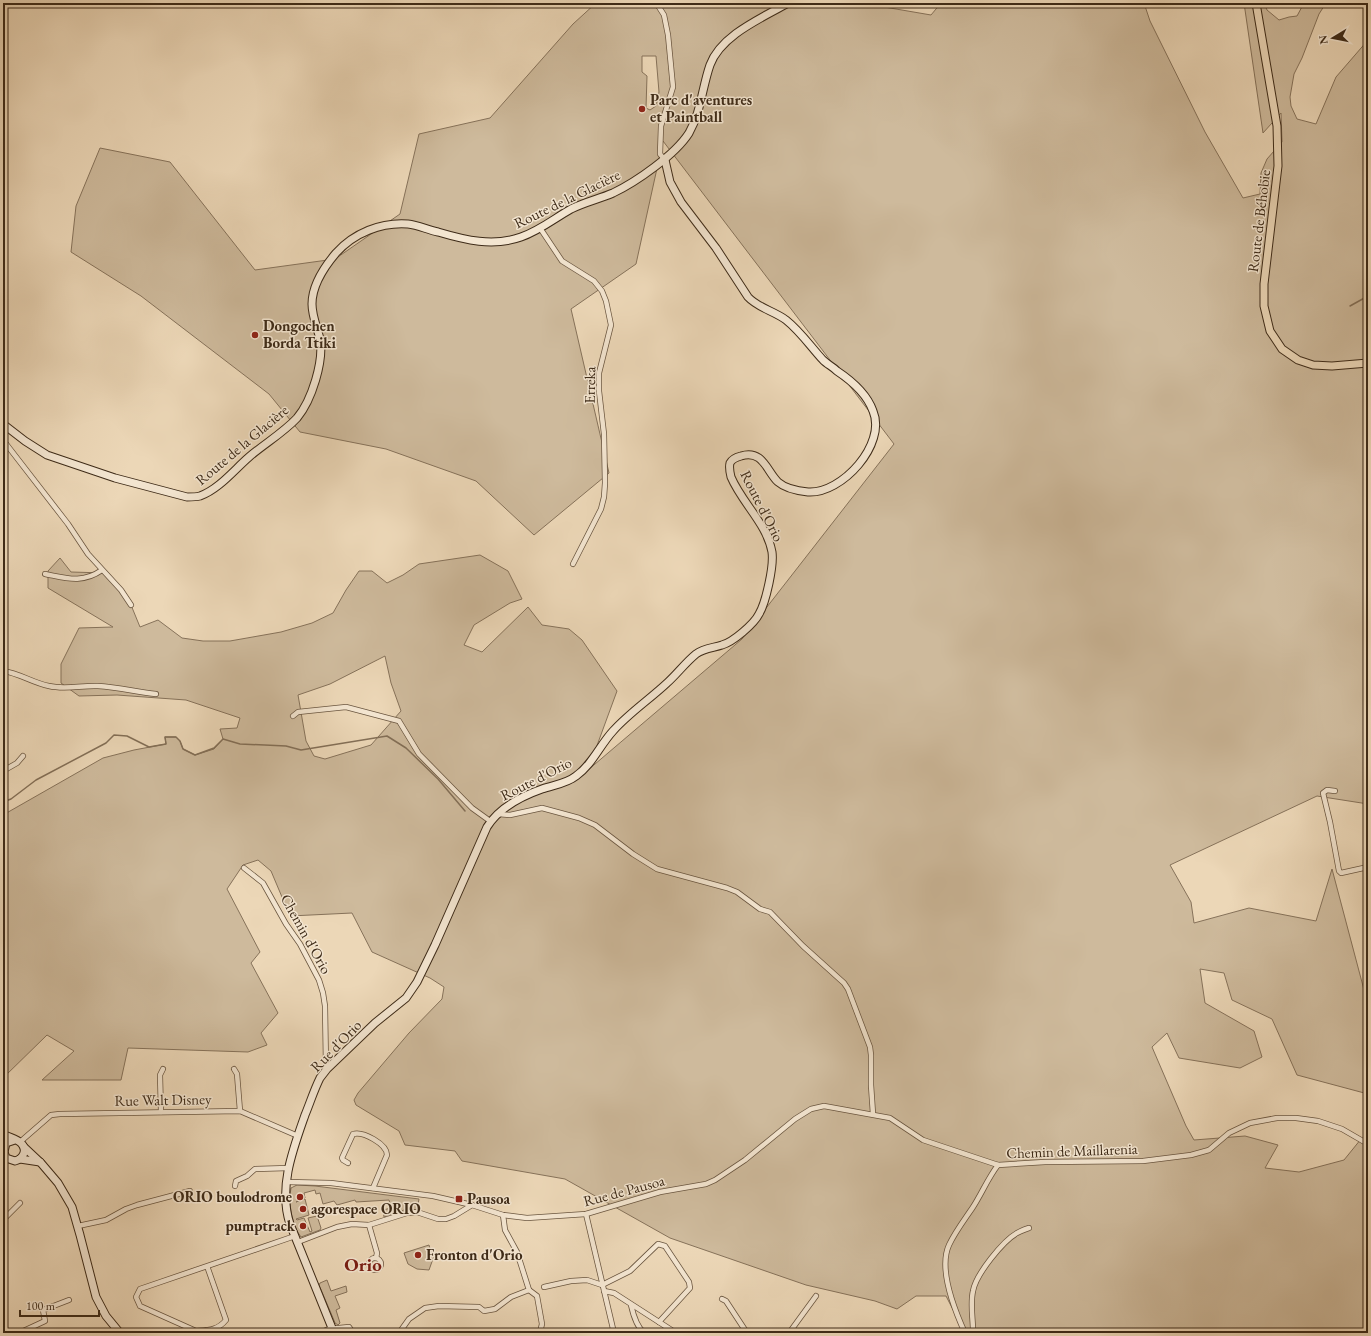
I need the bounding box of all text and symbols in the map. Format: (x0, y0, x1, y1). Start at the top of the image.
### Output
north arrow (1313, 18, 1353, 58)
text: N (1315, 34, 1331, 45)
place label: Parc d'aventures et Paintball (650, 90, 752, 126)
marker: Parc d'aventures et Paintball (637, 104, 647, 114)
street label: Route de la Glacière (511, 165, 623, 232)
street label: Route de Béhobie (1243, 168, 1274, 273)
place label: Dongochen Borda Ttiki (263, 316, 337, 352)
marker: Dongochen Borda Ttiki (250, 330, 260, 340)
street label: Erreka (580, 366, 599, 404)
street label: Route de la Glacière (191, 400, 292, 489)
street label: Route d'Orio (736, 467, 789, 545)
street label: Route d'Orio (497, 752, 575, 805)
street label: Chemin d'Orio (277, 890, 336, 977)
street label: Rue d'Orio (306, 1015, 365, 1076)
street label: Rue Walt Disney (114, 1089, 212, 1110)
street label: Chemin de Maillarenia (1006, 1139, 1138, 1162)
street label: Rue de Pausoa (581, 1171, 667, 1210)
place label: ORIO boulodrome (173, 1187, 292, 1206)
place label: Pausoa (467, 1189, 510, 1208)
marker: ORIO boulodrome (295, 1192, 305, 1202)
marker: Pausoa (454, 1194, 464, 1204)
place label: agorespace ORIO (311, 1199, 421, 1218)
marker: agorespace ORIO (298, 1204, 308, 1214)
place label: pumptrack (226, 1216, 296, 1235)
marker: pumptrack (298, 1221, 308, 1231)
place label: Fronton d'Orio (426, 1245, 523, 1264)
marker: Fronton d'Orio (413, 1250, 423, 1260)
district label: Orio (344, 1252, 382, 1277)
scale bar (20, 1292, 99, 1318)
text: 100 m (26, 1298, 56, 1314)

